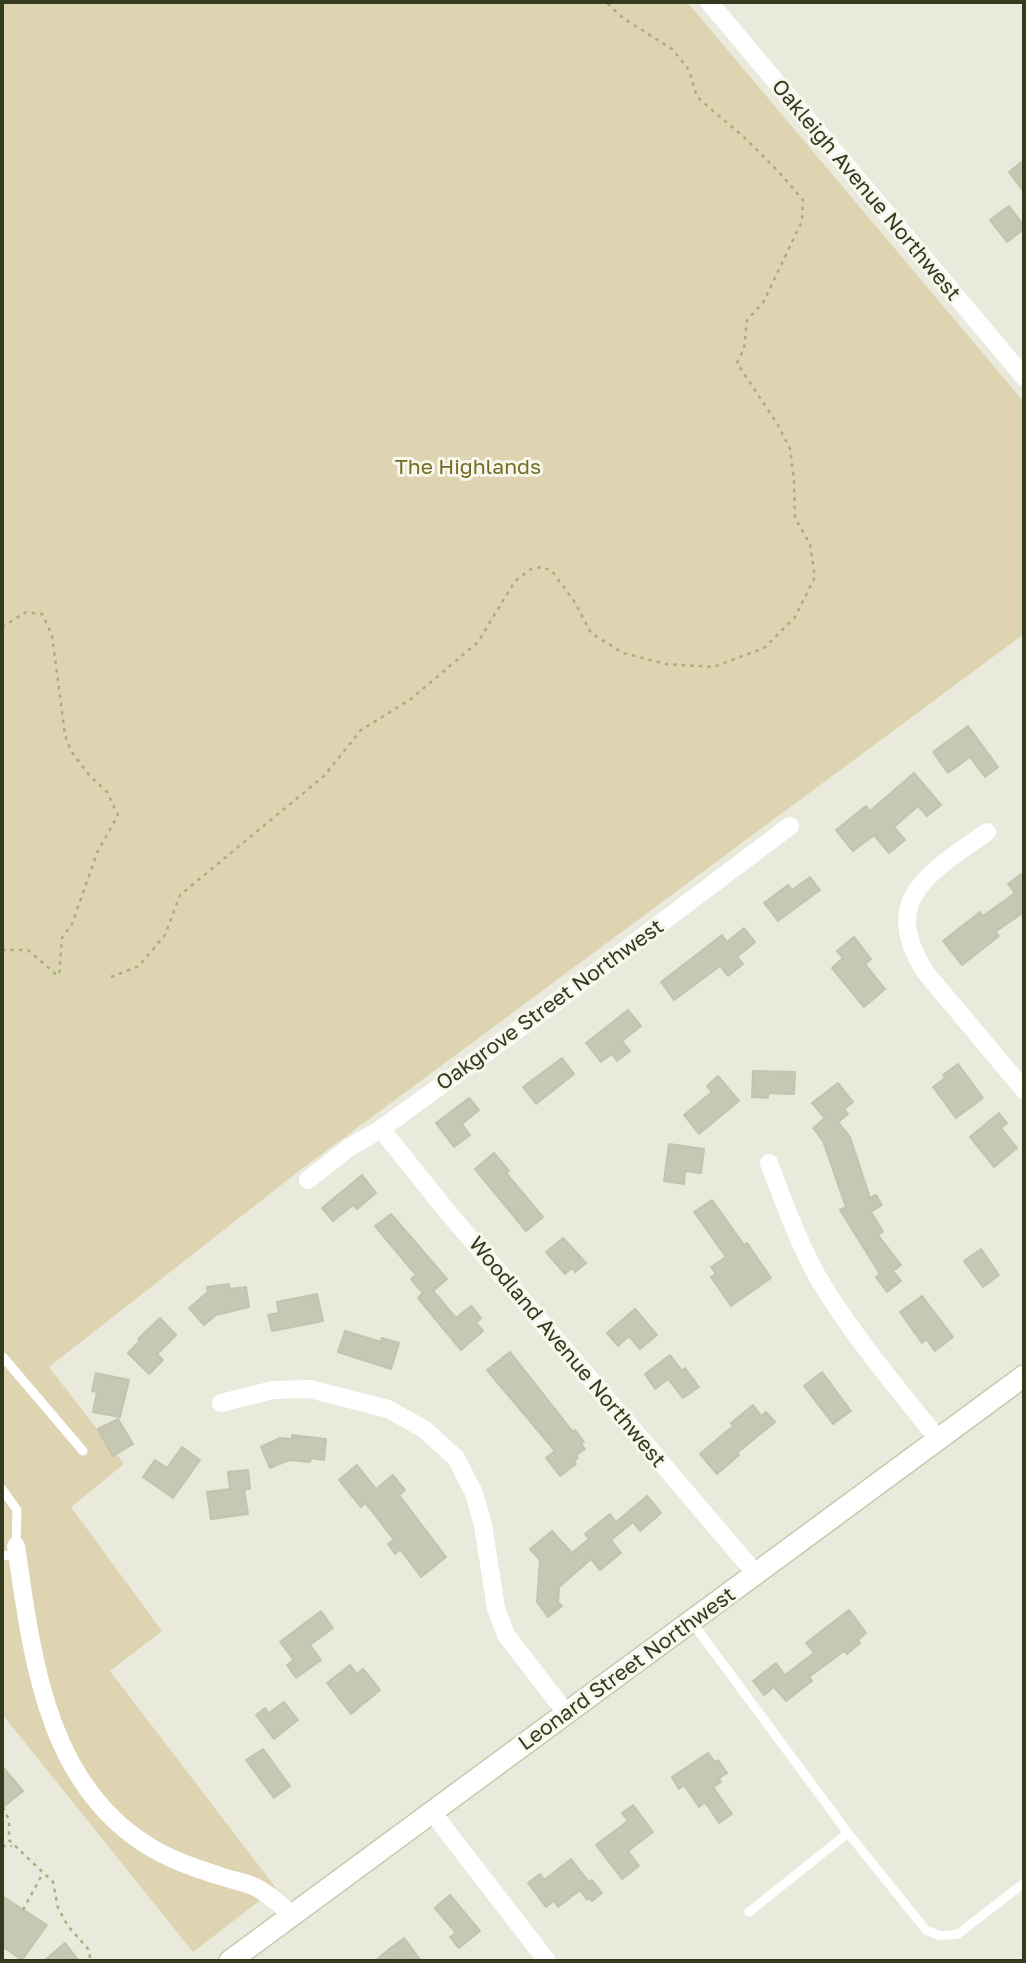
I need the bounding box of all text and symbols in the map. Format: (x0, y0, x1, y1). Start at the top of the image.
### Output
street label: Oakleigh Avenue Northwest (766, 74, 966, 306)
park label: The Highlands (395, 454, 541, 480)
street label: Oakgrove Street Northwest (431, 914, 669, 1096)
street label: Woodland Avenue Northwest (463, 1232, 671, 1472)
street label: Leonard Street Northwest (514, 1582, 740, 1756)

